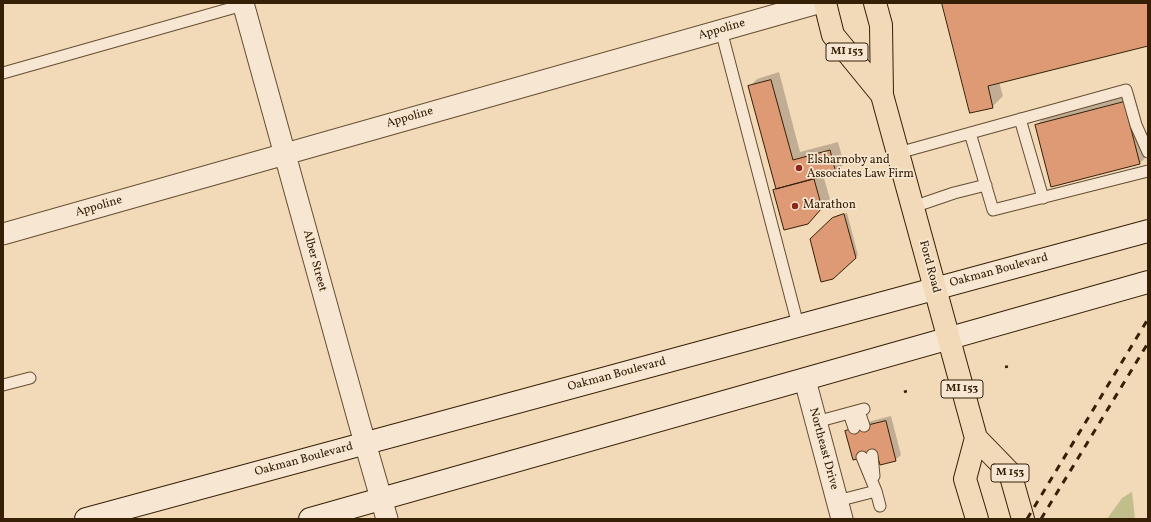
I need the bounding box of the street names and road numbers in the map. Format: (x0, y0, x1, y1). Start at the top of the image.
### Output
street label: Appoline (697, 16, 747, 44)
road number: MI 153 (826, 43, 868, 61)
street label: Appoline (385, 104, 435, 132)
street label: Appoline (74, 193, 124, 221)
street label: Alber Street (299, 229, 329, 293)
street label: Ford Road (915, 239, 943, 295)
street label: Oakman Boulevard (948, 251, 1050, 291)
street label: Oakman Boulevard (566, 355, 668, 395)
road number: MI 153 (941, 380, 983, 398)
street label: Northeast Drive (805, 406, 841, 492)
street label: Oakman Boulevard (253, 440, 355, 480)
road number: M 153 (991, 464, 1029, 482)

